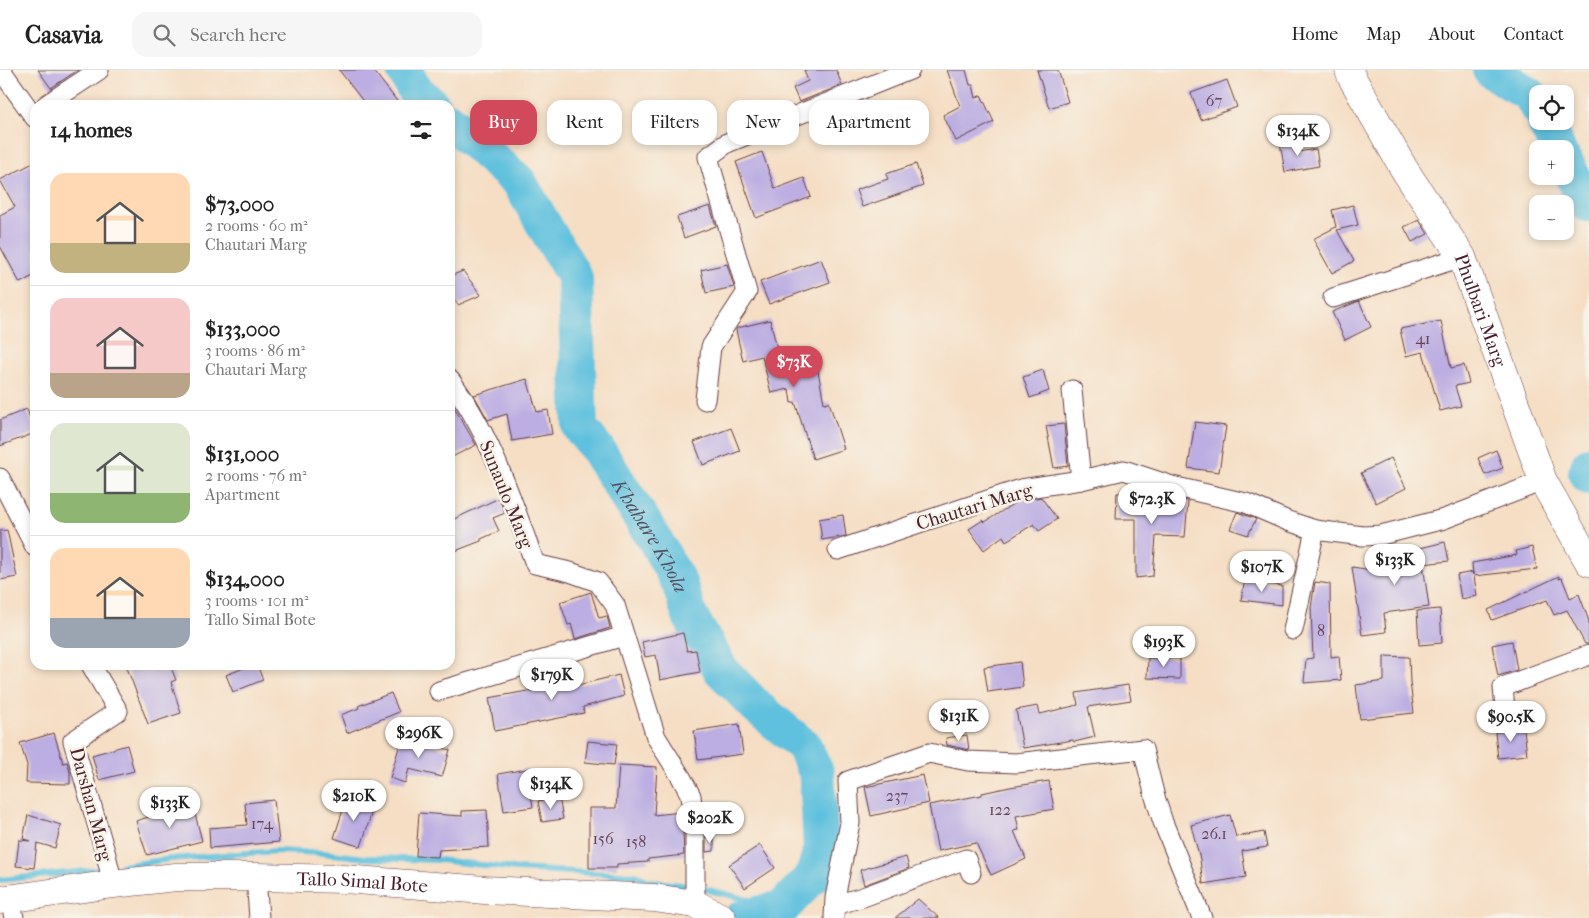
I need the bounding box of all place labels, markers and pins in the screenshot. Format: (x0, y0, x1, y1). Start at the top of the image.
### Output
pin: $134K (1263, 114, 1333, 157)
pin: $73K (764, 346, 824, 388)
pin: $72.3K (1111, 482, 1193, 525)
pin: $133K (1360, 544, 1430, 586)
pin: $107K (1227, 550, 1297, 593)
pin: $193K (1129, 626, 1199, 668)
pin: $179K (517, 658, 587, 701)
pin: $131K (924, 700, 994, 742)
pin: $90.5K (1470, 700, 1552, 743)
pin: $296K (384, 716, 454, 759)
pin: $134K (516, 768, 586, 810)
pin: $210K (319, 780, 389, 822)
pin: $133K (135, 786, 205, 829)
pin: $202K (675, 802, 745, 844)

